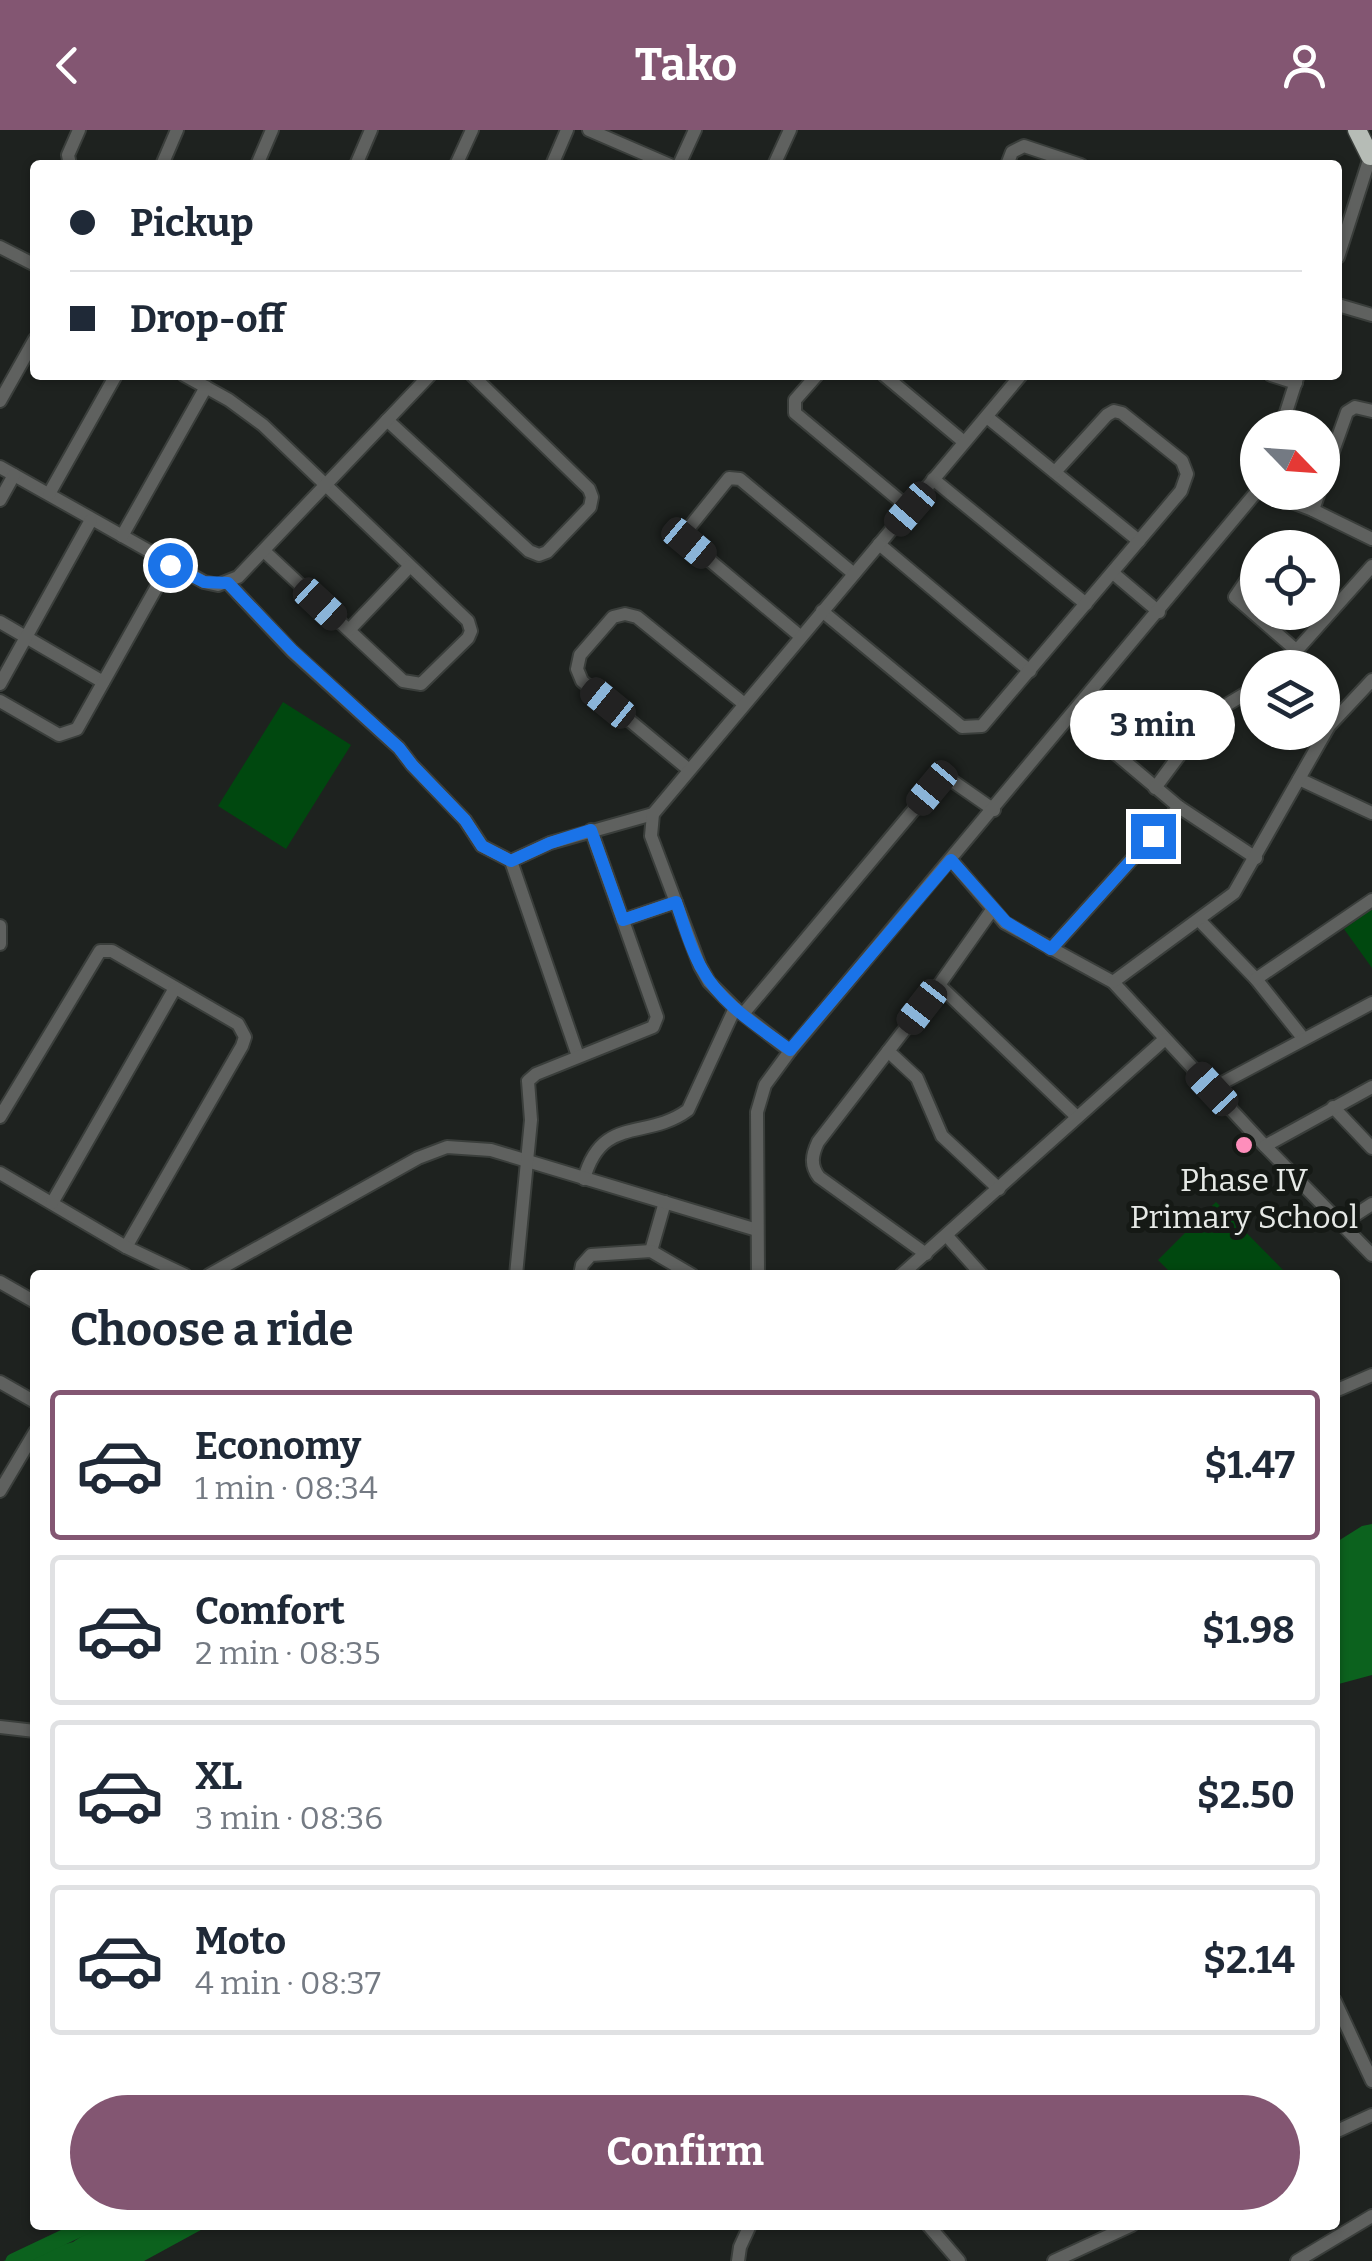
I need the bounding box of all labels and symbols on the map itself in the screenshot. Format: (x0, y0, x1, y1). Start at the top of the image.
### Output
north arrow (1240, 410, 1340, 510)
car (879, 477, 941, 541)
car (656, 512, 722, 574)
route start (148, 543, 193, 588)
car (288, 573, 352, 635)
car (575, 672, 641, 734)
callout: 3 min (1070, 691, 1236, 761)
car (901, 755, 963, 821)
route end (1131, 814, 1176, 859)
car (892, 974, 952, 1040)
car (1181, 1057, 1243, 1121)
marker: Phase IV Primary School (1233, 1134, 1255, 1156)
place label: Phase IV Primary School (1130, 1161, 1358, 1236)

